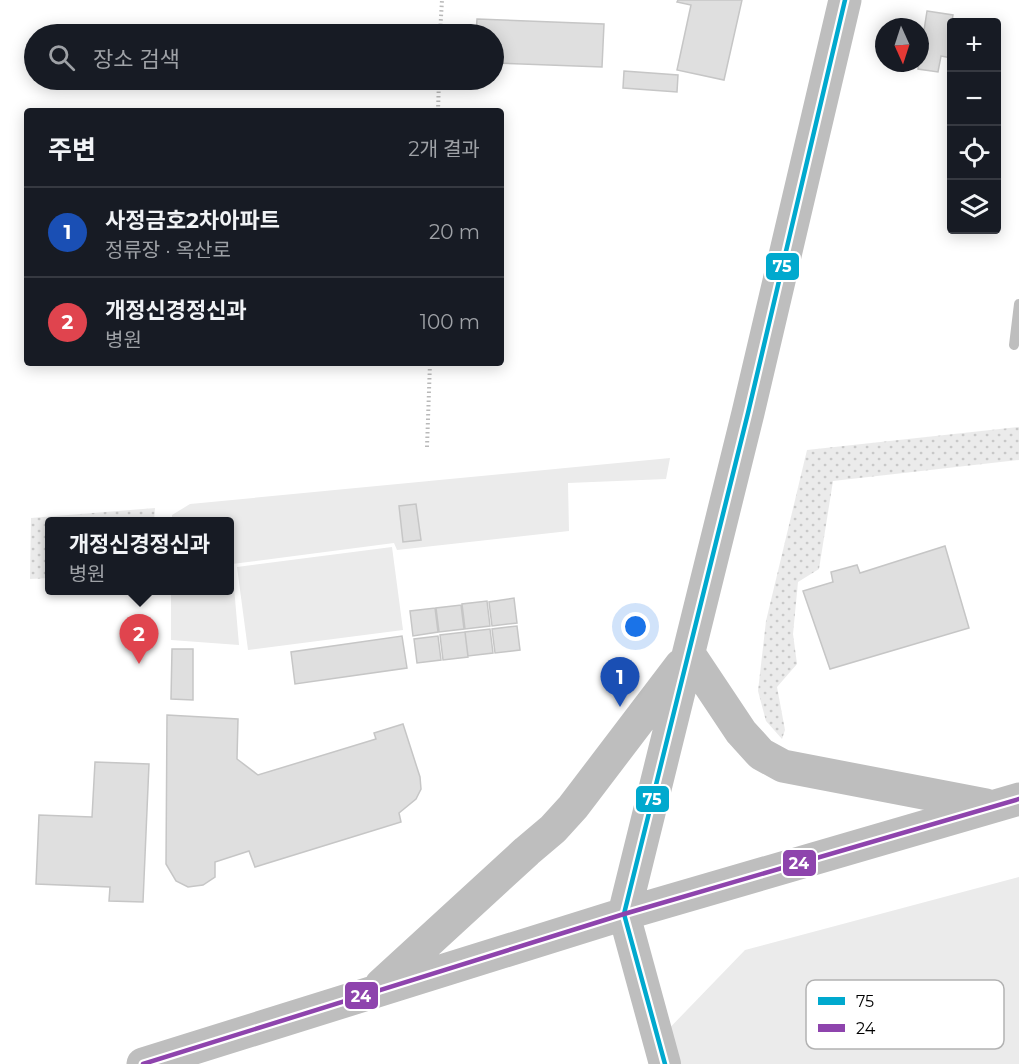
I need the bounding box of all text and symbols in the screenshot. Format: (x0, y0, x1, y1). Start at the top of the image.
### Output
north arrow (875, 18, 929, 72)
map controls (947, 18, 1001, 234)
button: + (947, 18, 1001, 72)
search box (24, 24, 504, 90)
icon: search (45, 41, 78, 74)
text: 장소 검색 (93, 46, 180, 73)
button: − (947, 72, 1001, 126)
button: locate (947, 126, 1001, 180)
text: 주변 (48, 134, 96, 166)
text: 2개 결과 (408, 137, 480, 161)
button: layers (947, 180, 1001, 234)
text: 사정금호2차아파트 (105, 207, 280, 234)
text: 1 (64, 220, 71, 244)
text: 20 m (429, 220, 480, 244)
text: 정류장 · 옥산로 (105, 238, 231, 262)
line badge: 75 (765, 252, 800, 281)
text: 75 (772, 257, 792, 276)
text: 개정신경정신과 (105, 297, 247, 324)
text: 2 (62, 310, 73, 334)
text: 100 m (420, 310, 480, 334)
text: 병원 (105, 328, 142, 352)
popup (45, 517, 234, 595)
text: 개정신경정신과 (69, 531, 210, 558)
text: 병원 (69, 562, 105, 586)
your location (621, 612, 650, 641)
pin: 2 (120, 614, 158, 664)
pin: 1 (600, 658, 640, 707)
line badge: 75 (635, 785, 670, 813)
text: 75 (642, 790, 662, 809)
line badge: 24 (782, 849, 817, 877)
text: 24 (789, 854, 809, 873)
legend (806, 980, 1004, 1049)
line badge: 24 (344, 981, 379, 1010)
text: 24 (351, 987, 371, 1006)
text: 75 (856, 992, 874, 1011)
text: 24 (856, 1019, 876, 1038)

